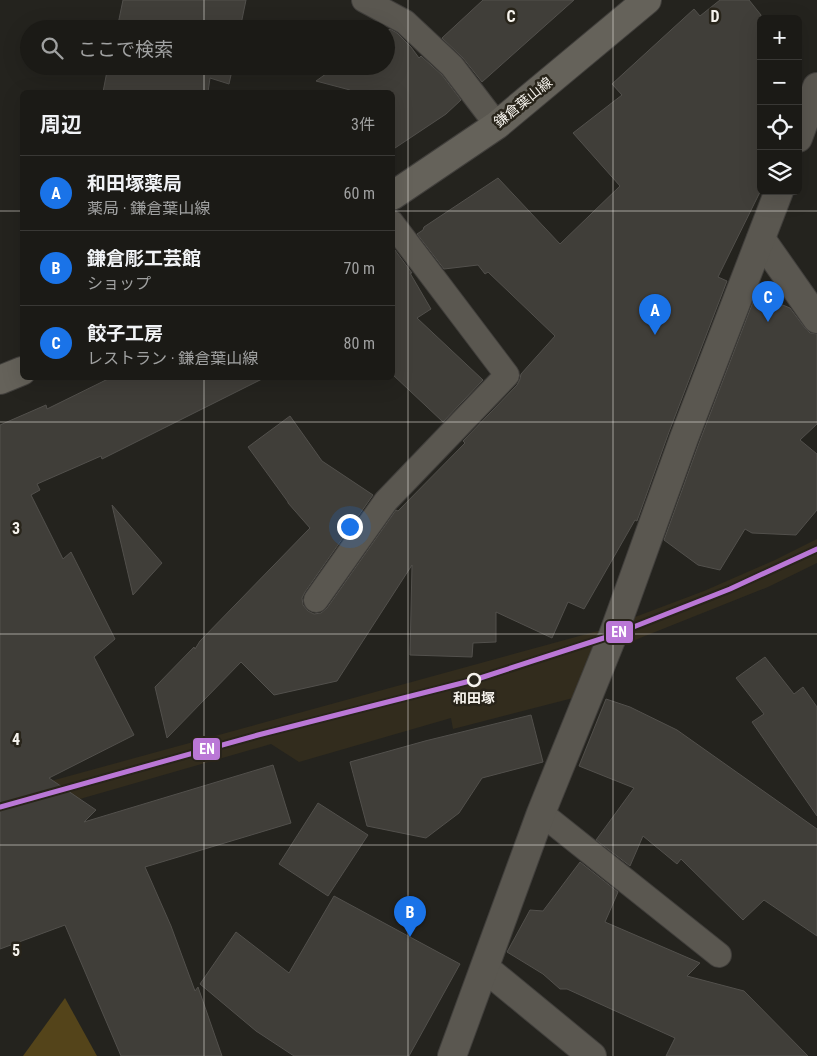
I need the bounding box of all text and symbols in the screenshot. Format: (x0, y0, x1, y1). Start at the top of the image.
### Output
text: C (506, 7, 516, 26)
text: D (710, 7, 720, 26)
map controls (757, 15, 802, 195)
button: + (757, 15, 802, 60)
search box (20, 20, 395, 75)
icon: search (38, 34, 66, 62)
text: ここで検索 (78, 38, 173, 61)
button: − (757, 60, 802, 105)
street label: 鎌倉葉山線 (491, 74, 555, 130)
button: locate (757, 105, 802, 150)
text: 周辺 (40, 113, 82, 137)
text: 3件 (351, 115, 375, 134)
button: layers (757, 150, 802, 195)
text: 和田塚薬局 (87, 172, 182, 195)
text: A (51, 184, 61, 203)
text: 60 m (343, 184, 375, 203)
text: 薬局 · 鎌倉葉山線 (87, 199, 210, 218)
text: 鎌倉彫工芸館 (87, 247, 201, 270)
text: B (52, 259, 60, 278)
text: 70 m (343, 259, 375, 278)
text: ショップ (87, 274, 151, 293)
pin: C (752, 281, 784, 322)
pin: A (639, 294, 671, 335)
text: 餃子工房 (87, 322, 163, 345)
text: C (51, 334, 61, 353)
text: 80 m (343, 334, 375, 353)
text: レストラン · 鎌倉葉山線 (87, 349, 258, 368)
your location (337, 514, 363, 540)
text: 3 (12, 519, 20, 538)
line badge: EN (605, 620, 634, 644)
text: EN (611, 624, 627, 640)
marker: 和田塚 (467, 673, 481, 687)
place label: 和田塚 (453, 690, 495, 706)
text: 4 (12, 730, 20, 749)
line badge: EN (192, 737, 221, 761)
text: EN (199, 741, 215, 757)
pin: B (394, 896, 426, 937)
text: 5 (12, 941, 20, 960)

